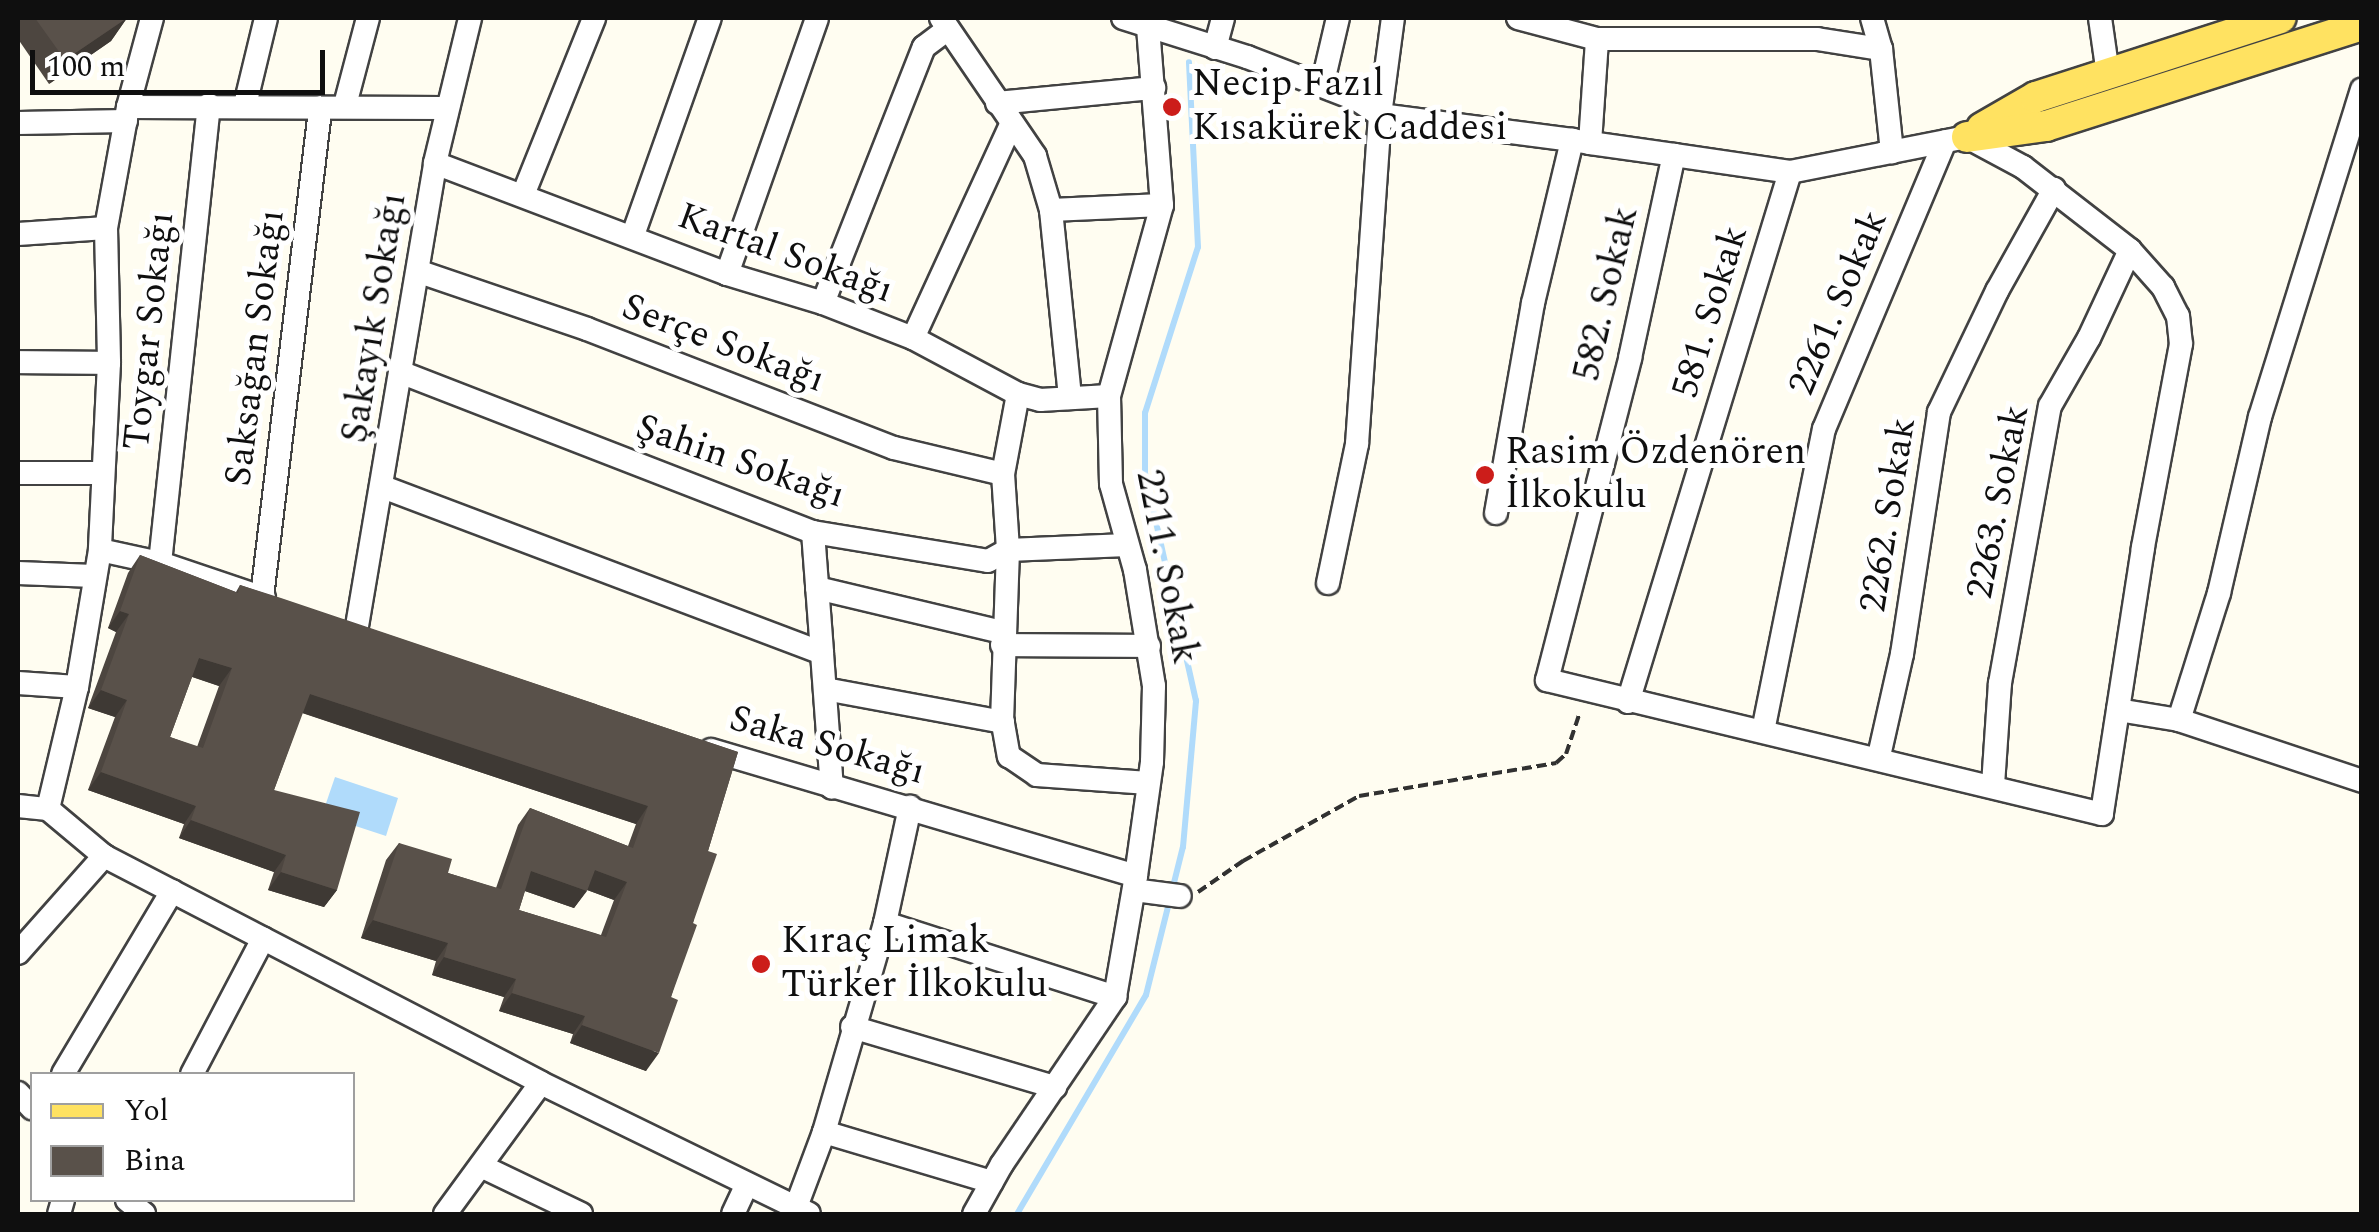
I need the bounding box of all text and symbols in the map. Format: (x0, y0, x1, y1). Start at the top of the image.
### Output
scale bar (35, 30, 330, 92)
text: 100 m (47, 44, 125, 90)
place label: Necip Fazıl Kısakürek Caddesi (1192, 62, 1507, 152)
marker: Necip Fazıl Kısakürek Caddesi (1161, 96, 1183, 118)
street label: Şakayık Sokağı (333, 190, 417, 446)
street label: Kartal Sokağı (671, 194, 899, 314)
street label: 582. Sokak (1565, 202, 1649, 386)
street label: 2261. Sokak (1780, 204, 1898, 402)
street label: Saksağan Sokağı (216, 207, 296, 489)
street label: Toygar Sokağı (115, 210, 185, 452)
street label: 581. Sokak (1663, 220, 1759, 404)
street label: Serçe Sokağı (615, 284, 831, 404)
street label: 2263. Sokak (1958, 401, 2040, 603)
street label: Şahin Sokağı (630, 405, 850, 519)
street label: 2262. Sokak (1851, 414, 1927, 616)
place label: Rasim Özdenören İlkokulu (1505, 430, 1806, 520)
marker: Rasim Özdenören İlkokulu (1474, 464, 1496, 486)
street label: 2211. Sokak (1125, 466, 1207, 668)
street label: Saka Sokağı (724, 696, 930, 796)
place label: Kıraç Limak Türker İlkokulu (781, 919, 1048, 1008)
marker: Kıraç Limak Türker İlkokulu (750, 953, 772, 975)
legend (30, 1072, 355, 1202)
text: Yol (124, 1088, 168, 1134)
text: Bina (124, 1138, 185, 1184)

